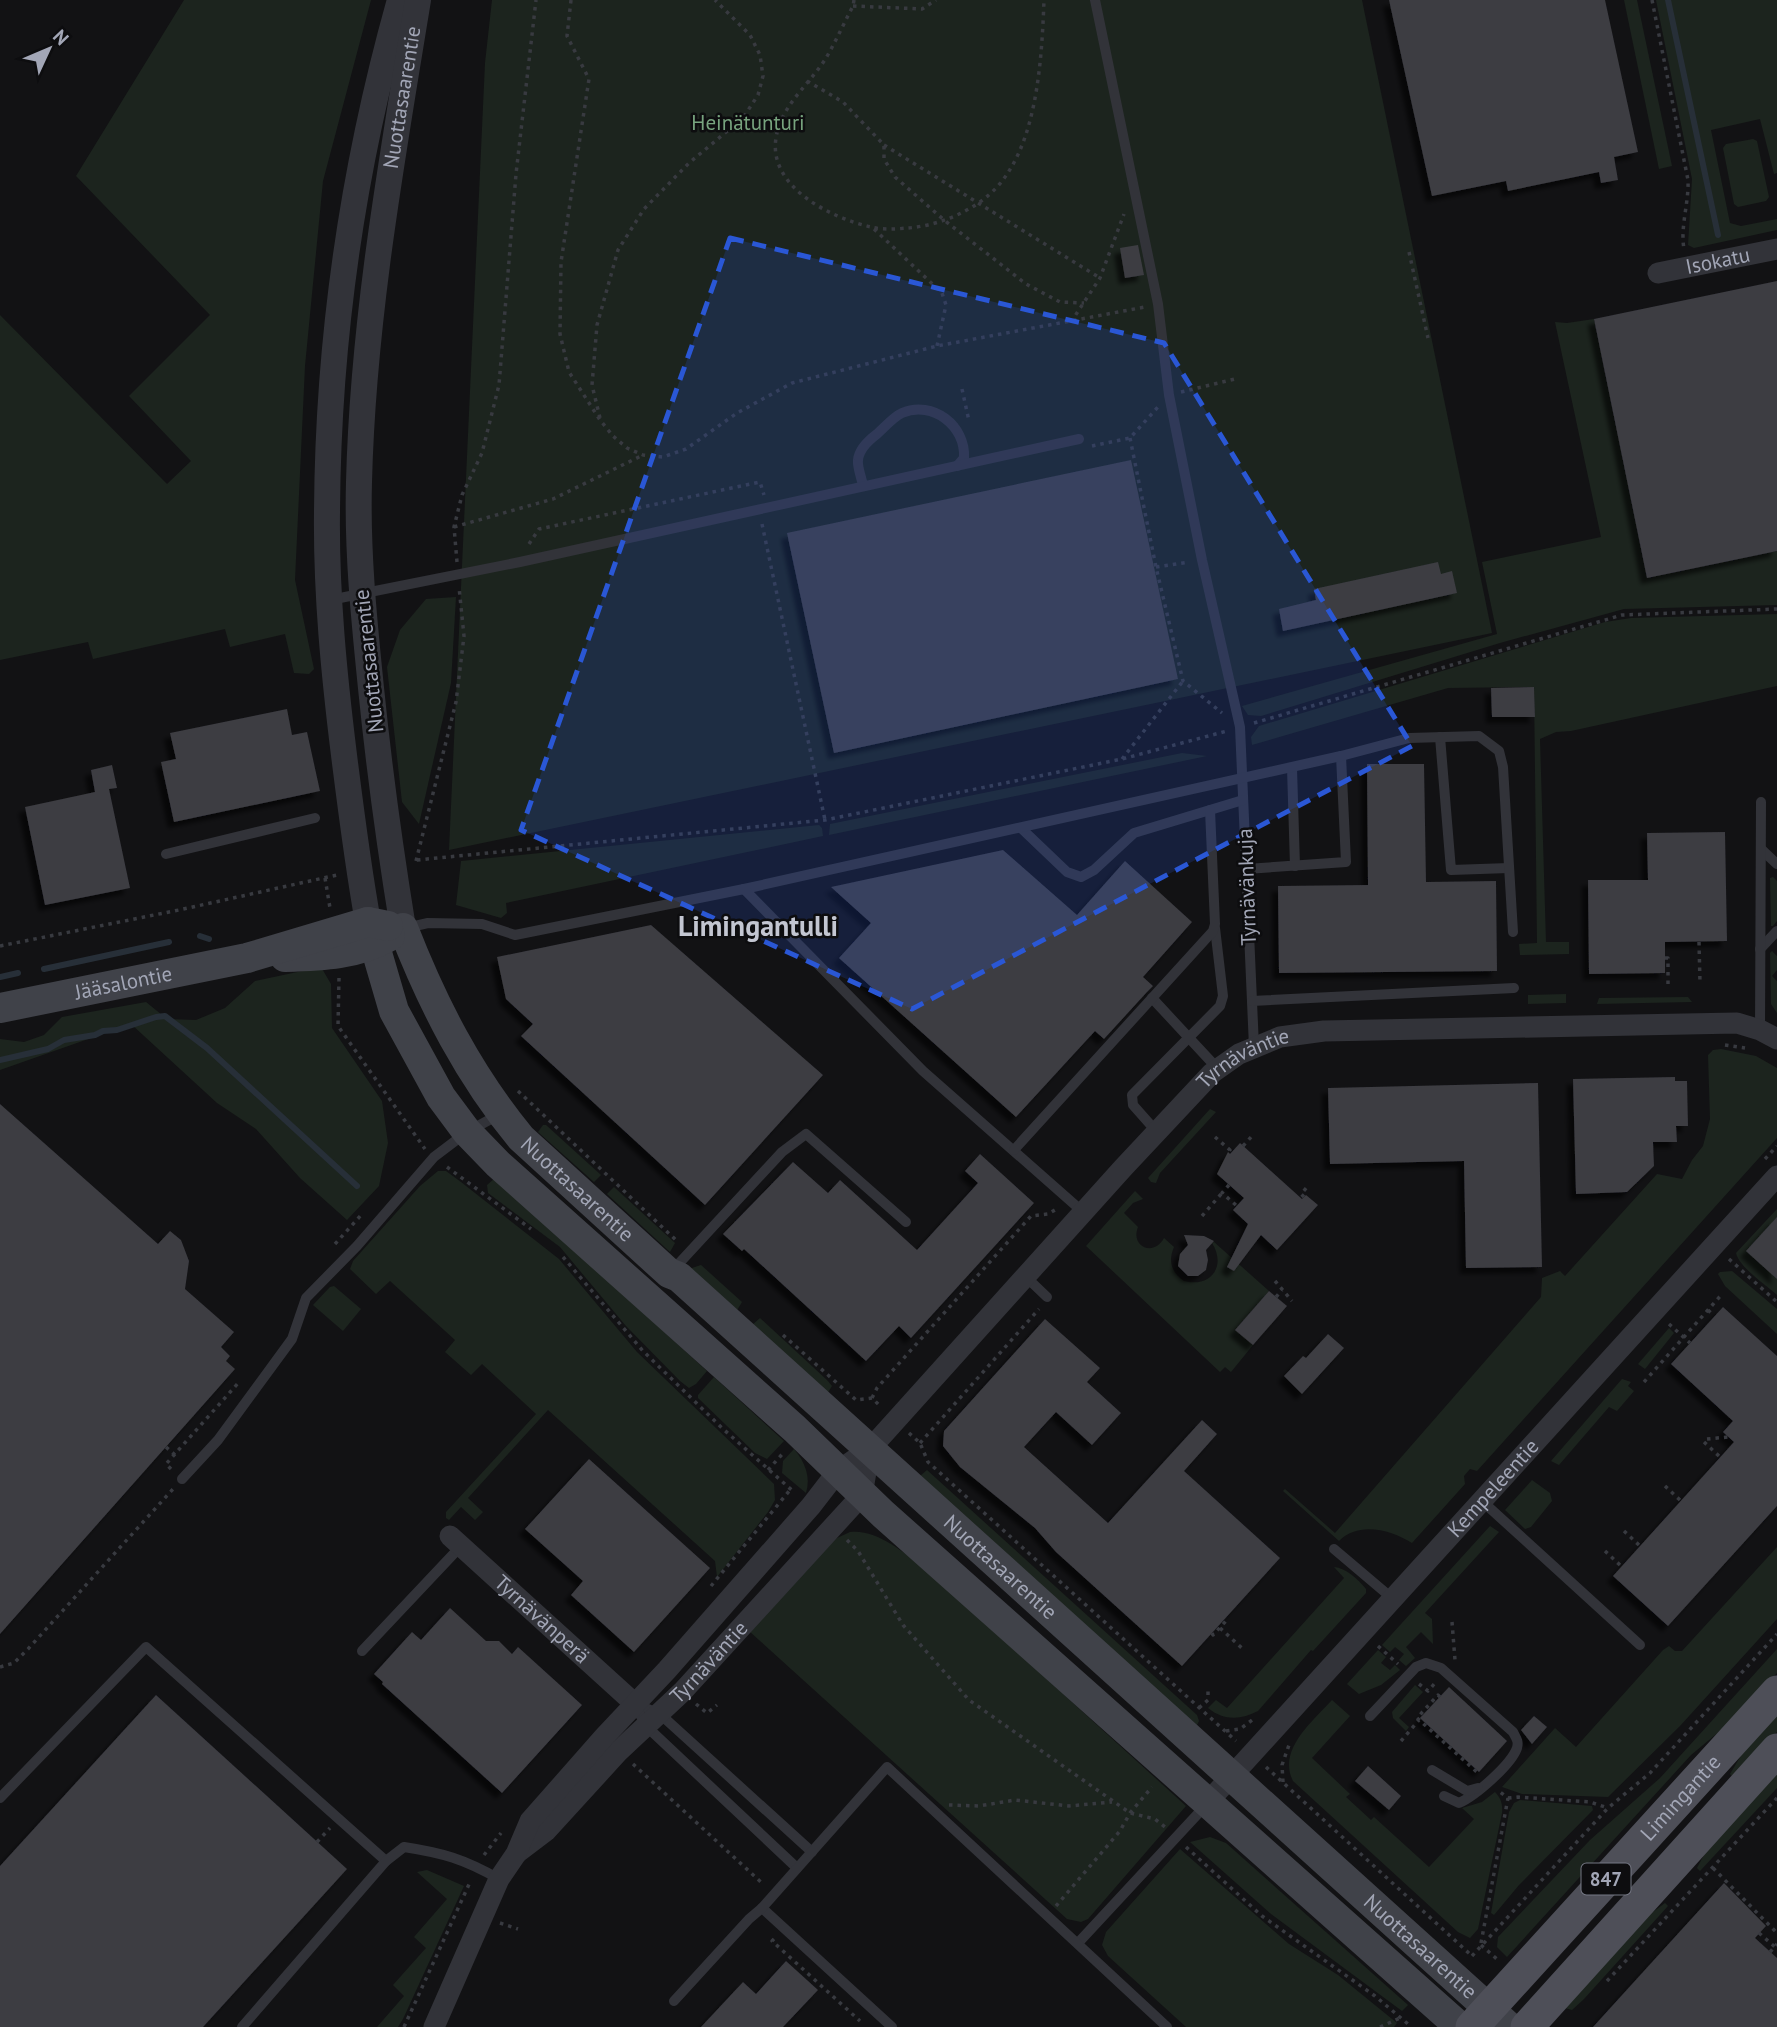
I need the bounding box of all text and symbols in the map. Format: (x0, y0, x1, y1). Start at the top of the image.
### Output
north arrow (14, 14, 84, 84)
text: N (48, 24, 74, 50)
street label: Nuottasaarentie (377, 24, 427, 170)
park label: Heinätunturi (691, 109, 805, 136)
street label: Isokatu (1683, 241, 1752, 280)
street label: Nuottasaarentie (348, 588, 389, 734)
street label: Tyrnävänkuja (1231, 828, 1262, 946)
district label: Limingantulli (678, 907, 838, 944)
street label: Jääsalontie (71, 960, 174, 1006)
street label: Tyrnäväntie (1190, 1022, 1291, 1094)
street label: Nuottasaarentie (515, 1130, 640, 1247)
street label: Kempeleentie (1441, 1433, 1544, 1543)
street label: Nuottasaarentie (938, 1509, 1063, 1625)
street label: Tyrnävänperä (489, 1569, 595, 1669)
street label: Tyrnäväntie (664, 1615, 753, 1709)
street label: Limingantie (1634, 1749, 1726, 1846)
road number: 847 (1582, 1864, 1630, 1895)
street label: Nuottasaarentie (1358, 1888, 1483, 2005)

